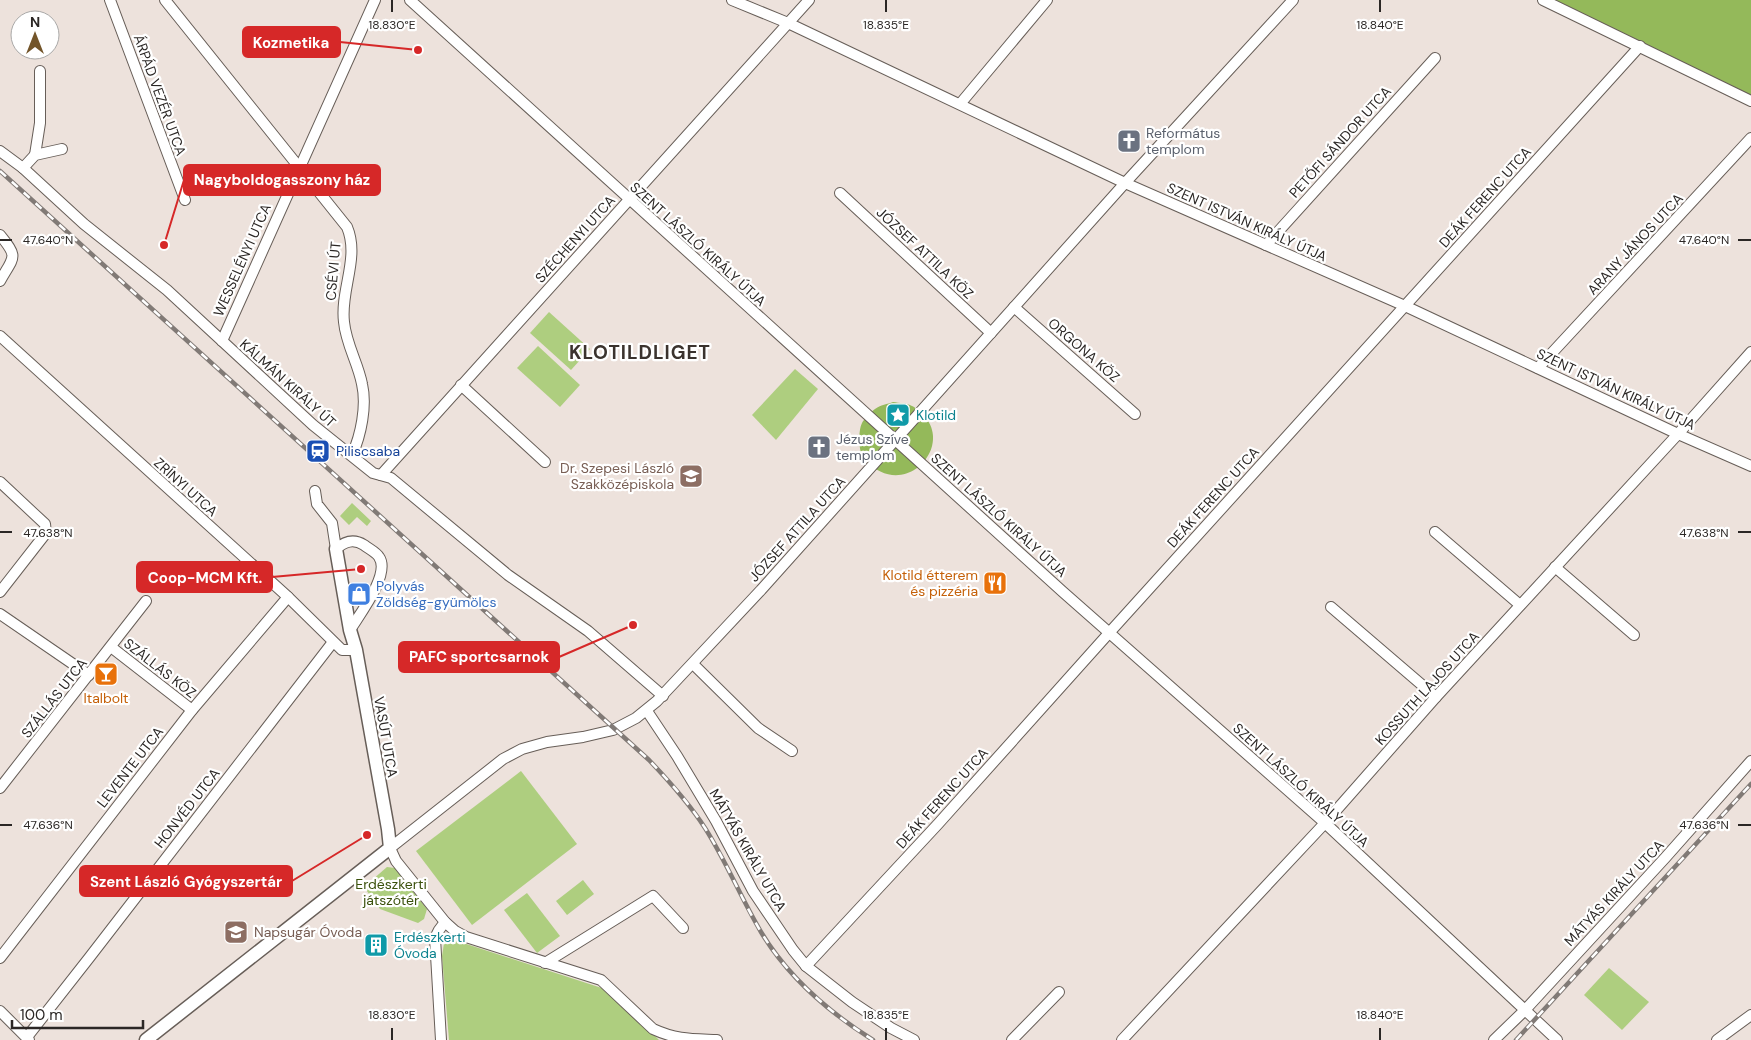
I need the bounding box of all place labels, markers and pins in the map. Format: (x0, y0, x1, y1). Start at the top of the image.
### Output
callout: Kozmetika (243, 27, 340, 57)
place label: Református templom (1146, 124, 1220, 158)
church icon: Református templom (1116, 128, 1142, 154)
callout: Nagyboldogasszony ház (184, 165, 380, 195)
place icon: Klotild (885, 402, 911, 428)
place label: Klotild (916, 406, 956, 424)
place label: Jézus Szíve templom (836, 430, 909, 464)
church icon: Jézus Szíve templom (806, 434, 832, 460)
station icon: Piliscsaba (305, 438, 331, 464)
place label: Piliscsaba (336, 442, 400, 460)
place label: Dr. Szepesi László Szakközépiskola (560, 459, 674, 493)
school or university icon: Dr. Szepesi László Szakközépiskola (678, 463, 704, 489)
callout: Coop-MCM Kft. (137, 562, 272, 592)
place label: Klotild étterem és pizzéria (882, 566, 978, 600)
restaurant icon: Klotild étterem és pizzéria (982, 570, 1008, 596)
place label: Polyvás Zöldség-gyümölcs (376, 577, 497, 611)
shop icon: Polyvás Zöldség-gyümölcs (346, 581, 372, 607)
callout: PAFC sportcsarnok (399, 642, 559, 672)
bar icon: Italbolt (93, 661, 119, 687)
place label: Italbolt (83, 689, 129, 707)
callout: Szent László Gyógyszertár (80, 866, 292, 896)
school or university icon: Napsugár Óvoda (223, 919, 249, 945)
place label: Napsugár Óvoda (254, 923, 362, 941)
place label: Erdészkerti Óvoda (394, 928, 466, 962)
building icon: Erdészkerti Óvoda (363, 932, 389, 958)

